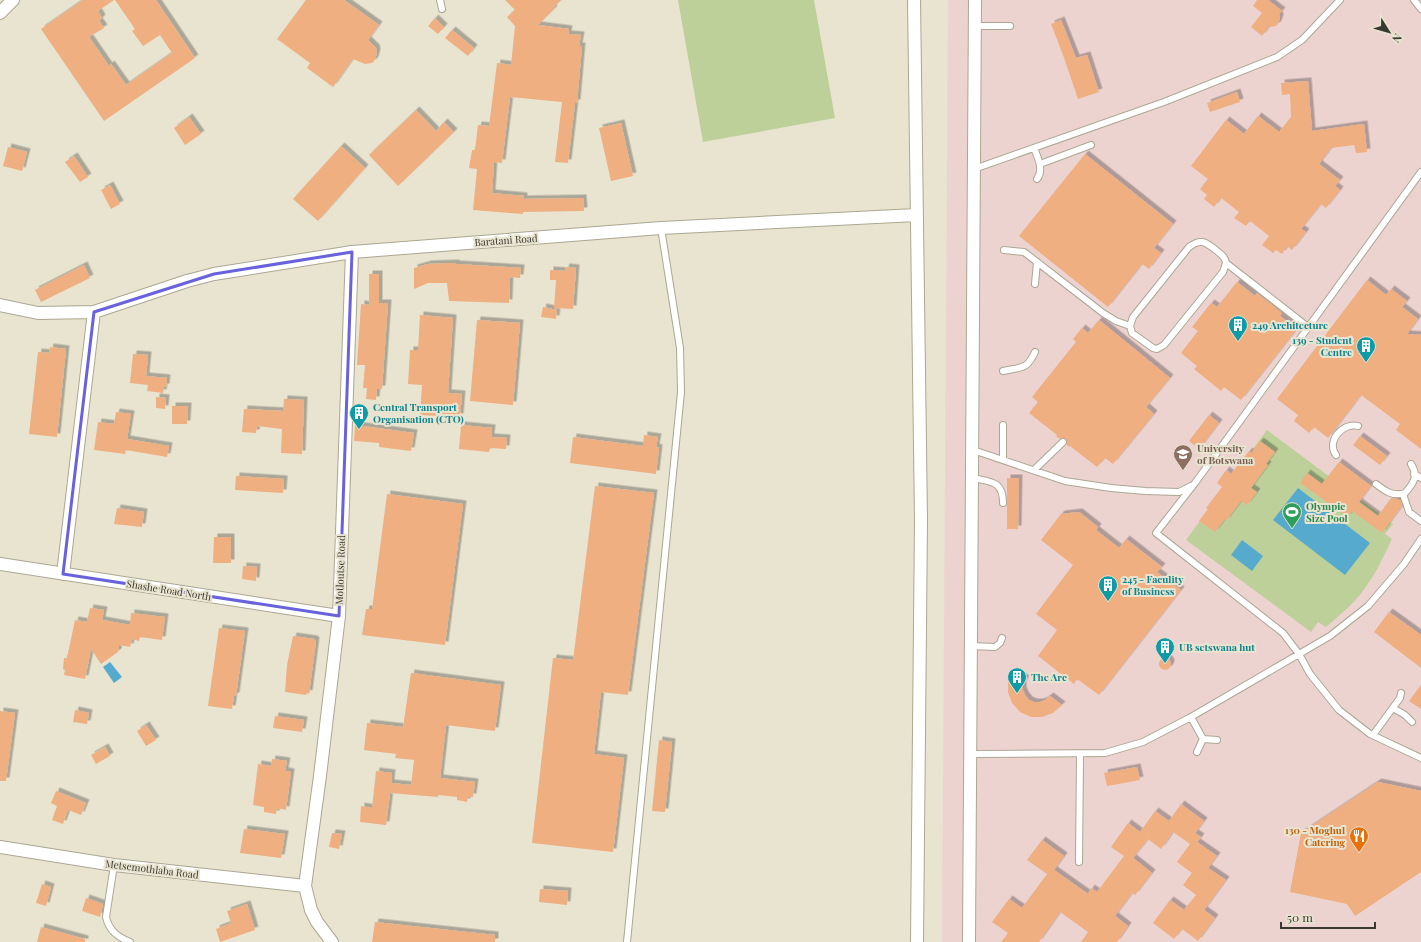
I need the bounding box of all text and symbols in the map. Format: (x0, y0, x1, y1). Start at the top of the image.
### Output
north arrow (1369, 12, 1409, 52)
text: N (1389, 31, 1406, 46)
street label: Baratani Road (474, 231, 538, 249)
building icon: 249 Architecture (1227, 314, 1249, 342)
place label: 249 Architecture (1252, 318, 1328, 332)
place label: 139 - Student Centre (1292, 333, 1352, 359)
building icon: 139 - Student Centre (1355, 335, 1377, 363)
place label: Central Transport Organisation (CTO) (373, 400, 464, 426)
building icon: Central Transport Organisation (CTO) (348, 402, 370, 430)
place label: University of Botswana (1197, 441, 1254, 467)
school or university icon: University of Botswana (1172, 443, 1194, 471)
place label: Olympic Size Pool (1306, 499, 1348, 525)
sports icon: Olympic Size Pool (1281, 501, 1303, 529)
street label: Motloutse Road (332, 535, 348, 605)
place label: 245 - Faculity of Business (1122, 572, 1184, 598)
building icon: 245 - Faculity of Business (1097, 574, 1119, 602)
street label: Shashe Road North (126, 576, 212, 604)
building icon: UB setswana hut (1154, 636, 1176, 664)
place label: UB setswana hut (1179, 640, 1255, 654)
building icon: The Arc (1006, 666, 1028, 694)
place label: The Arc (1031, 670, 1067, 684)
place label: 130 - Moghul Catering (1285, 823, 1345, 849)
restaurant icon: 130 - Moghul Catering (1348, 825, 1370, 853)
street label: Metsemothlaba Road (104, 856, 200, 882)
scale bar (1281, 904, 1375, 930)
text: 50 m (1287, 909, 1313, 925)

